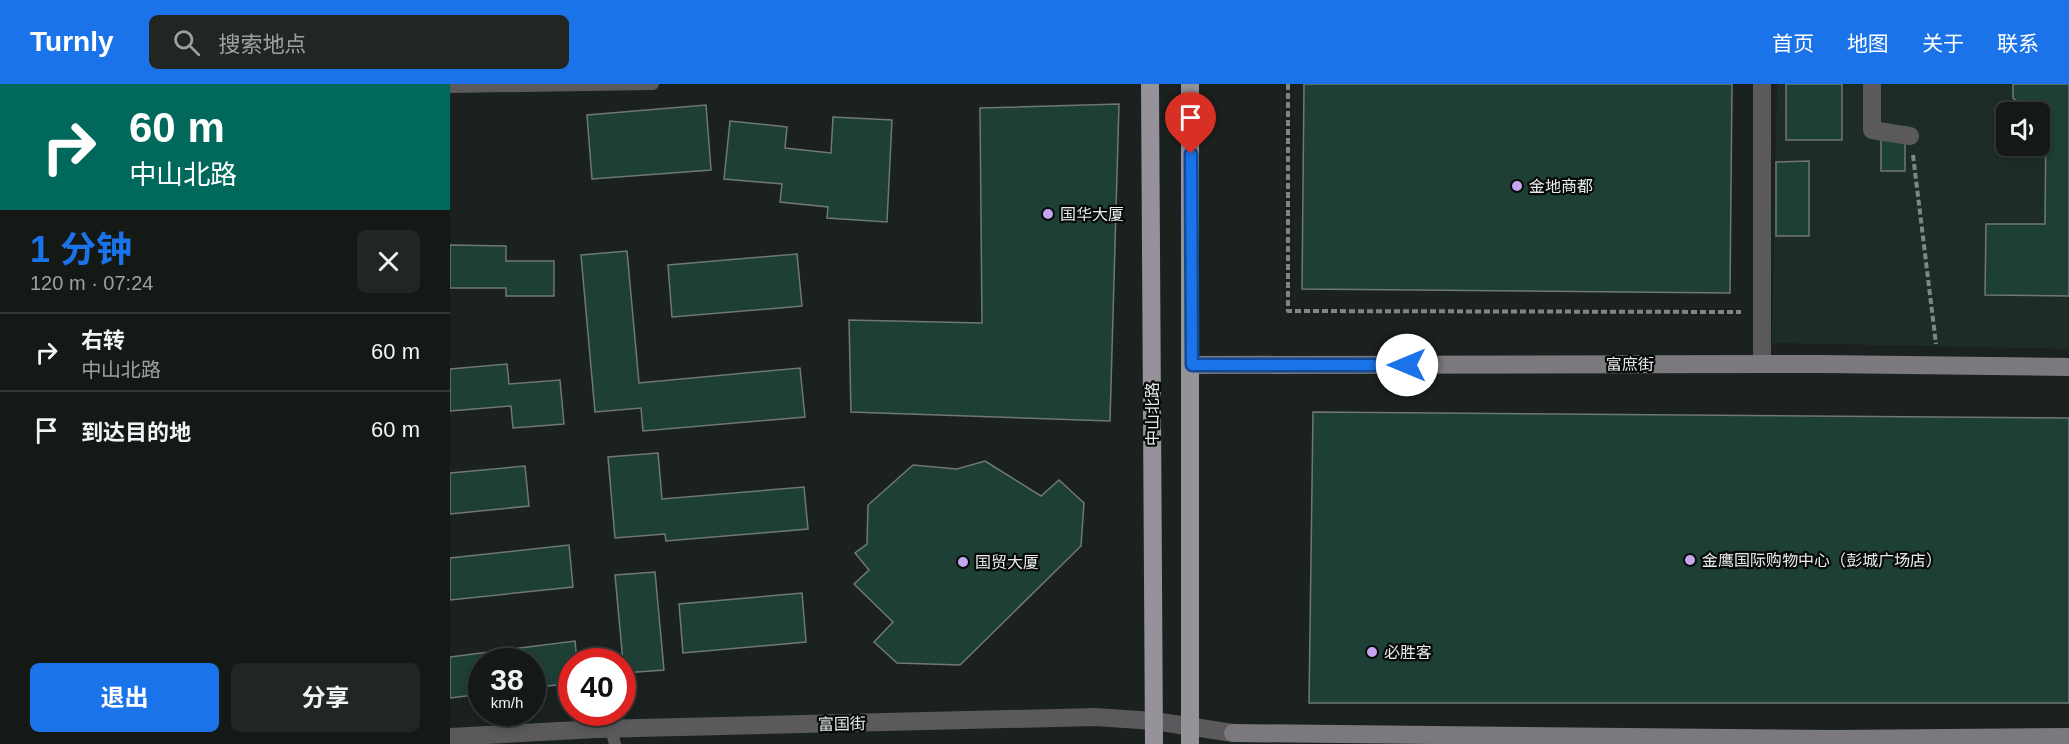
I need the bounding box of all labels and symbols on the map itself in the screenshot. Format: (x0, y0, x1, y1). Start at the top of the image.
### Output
pin (1165, 92, 1216, 154)
place label: 金地商都 (1529, 178, 1593, 195)
marker: 金地商都 (1510, 179, 1524, 193)
place label: 国华大厦 (1060, 206, 1124, 223)
marker: 国华大厦 (1041, 207, 1055, 221)
position arrow (1375, 333, 1439, 397)
street label: 富庶街 (1606, 356, 1654, 373)
street label: 中山北路 (1144, 382, 1161, 446)
place label: 金鹰国际购物中心（彭城广场店） (1702, 552, 1942, 569)
marker: 金鹰国际购物中心（彭城广场店） (1683, 553, 1697, 567)
place label: 国贸大厦 (975, 554, 1039, 571)
marker: 国贸大厦 (956, 555, 970, 569)
place label: 必胜客 (1384, 644, 1432, 661)
marker: 必胜客 (1365, 645, 1379, 659)
speed limit sign: 40 (558, 648, 636, 726)
street label: 富国街 (818, 715, 866, 733)

